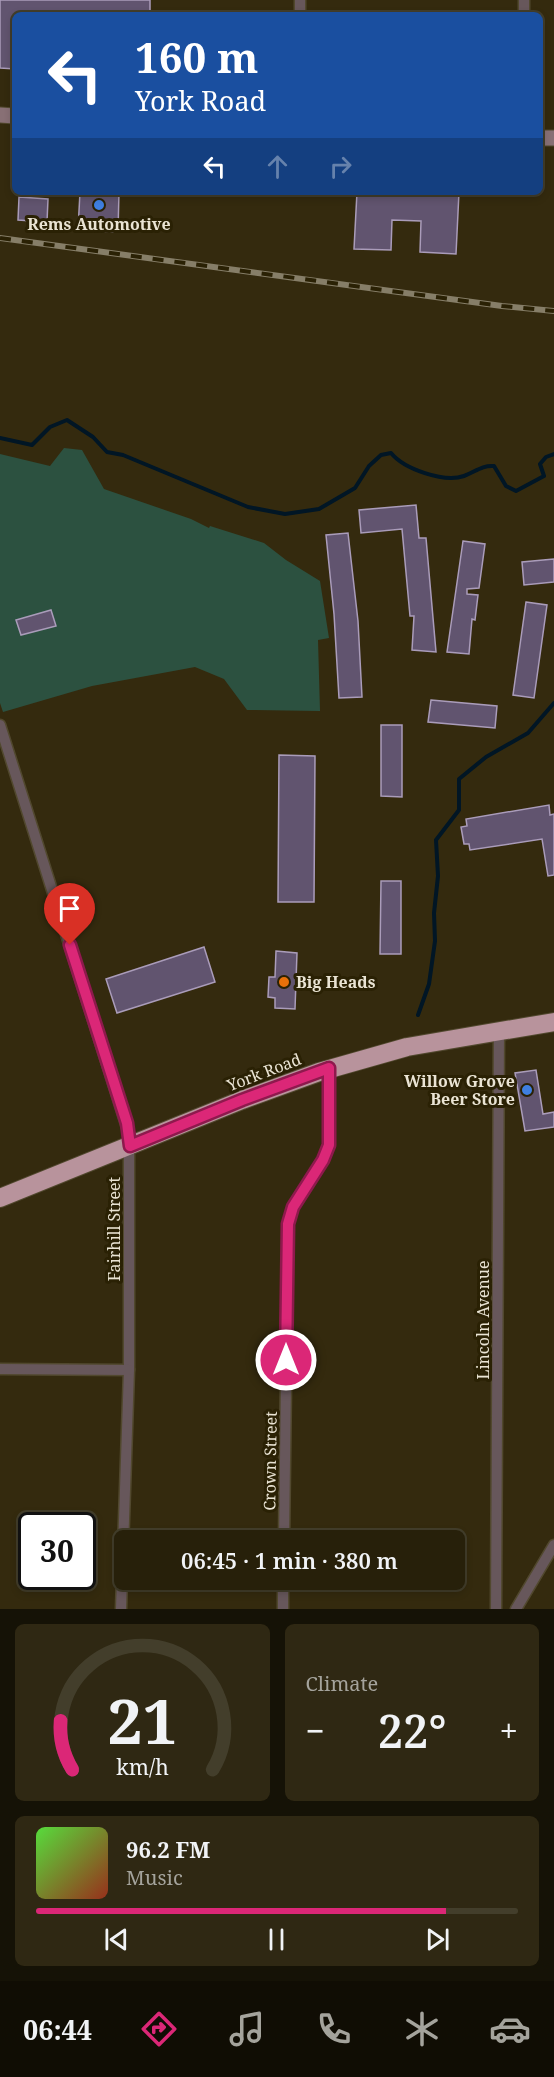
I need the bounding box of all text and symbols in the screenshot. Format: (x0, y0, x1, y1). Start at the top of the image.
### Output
text: 160 m (135, 28, 259, 85)
icon: left (36, 36, 114, 114)
text: York Road (135, 82, 266, 119)
icon: left (198, 150, 231, 183)
icon: ahead (261, 150, 294, 183)
icon: right (324, 150, 357, 183)
marker: Rems Automotive (92, 198, 106, 212)
place label: Rems Automotive (27, 213, 171, 235)
pin (44, 883, 95, 945)
icon: arrive (53, 892, 86, 925)
place label: Big Heads (296, 971, 376, 993)
marker: Big Heads (277, 975, 291, 989)
street label: York Road (223, 1048, 304, 1097)
place label: Willow Grove Beer Store (404, 1070, 515, 1110)
marker: Willow Grove Beer Store (520, 1083, 534, 1097)
street label: Fairhill Street (103, 1176, 125, 1281)
street label: Lincoln Avenue (472, 1260, 494, 1380)
position arrow (254, 1328, 318, 1392)
street label: Crown Street (258, 1411, 282, 1511)
speed limit sign: 30 (18, 1512, 96, 1590)
text: 06:45 · 1 min · 380 m (181, 1545, 398, 1575)
text: Climate (306, 1670, 378, 1697)
text: 21 (107, 1677, 178, 1762)
text: 22° (378, 1700, 446, 1761)
text: − (306, 1708, 325, 1753)
text: + (500, 1708, 518, 1753)
text: km/h (116, 1752, 169, 1781)
text: 96.2 FM (126, 1834, 210, 1864)
text: Music (126, 1864, 183, 1891)
icon: previous (100, 1923, 133, 1956)
icon: pause (260, 1923, 293, 1956)
icon: next (421, 1923, 454, 1956)
icon: directions (138, 2008, 180, 2050)
icon: music (226, 2008, 268, 2050)
icon: phone (313, 2008, 355, 2050)
icon: climate (401, 2008, 443, 2050)
icon: car (489, 2008, 531, 2050)
text: 06:44 (23, 2011, 92, 2048)

